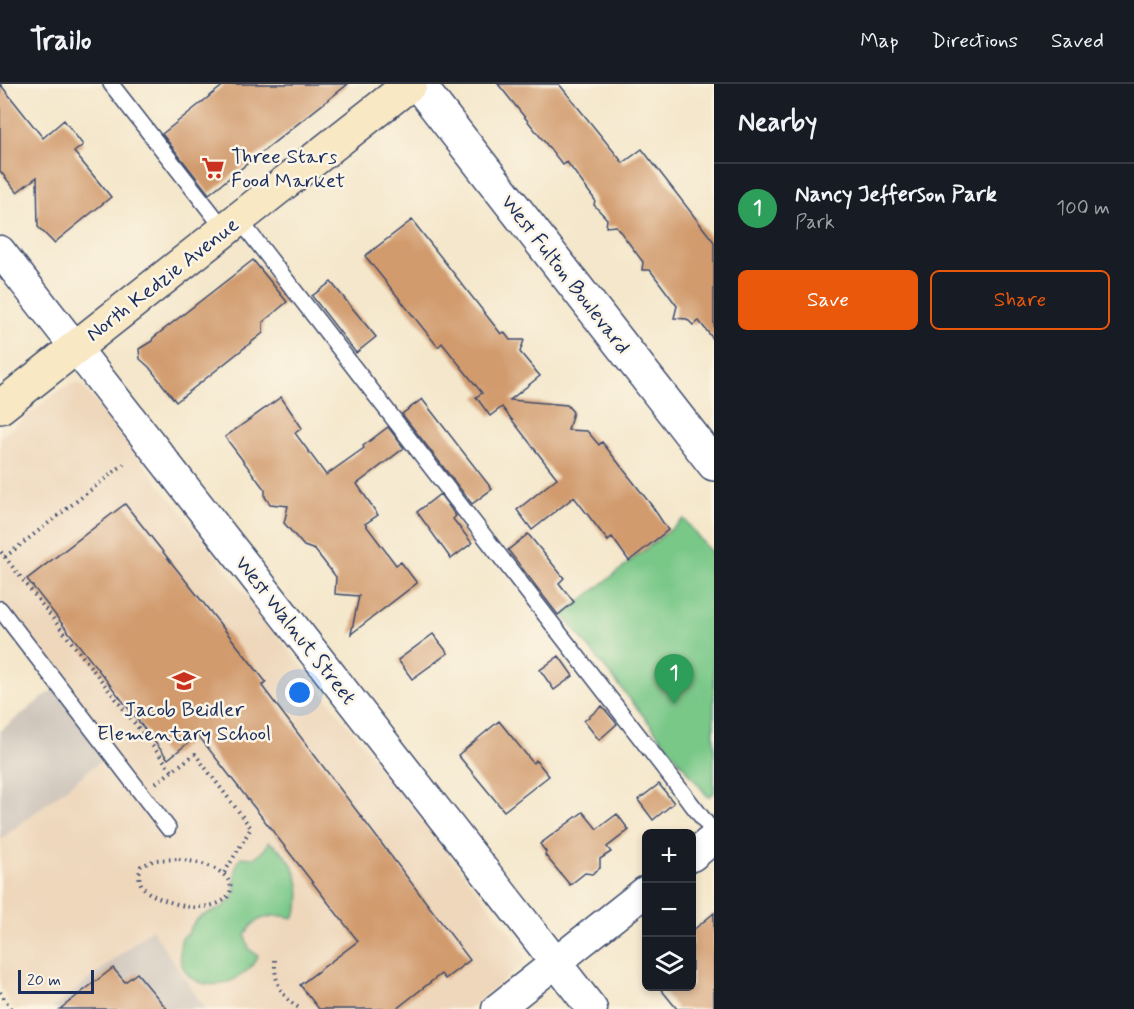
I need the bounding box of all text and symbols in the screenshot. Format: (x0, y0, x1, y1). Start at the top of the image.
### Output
text: Trailo (30, 23, 91, 60)
text: Map (860, 27, 899, 55)
text: Directions (932, 27, 1018, 55)
text: Saved (1051, 27, 1104, 55)
text: Nearby (738, 106, 817, 140)
place label: Three Stars Food Market (231, 143, 345, 195)
supermarket icon: Three Stars Food Market (200, 155, 226, 181)
text: Nancy Jefferson Park (795, 181, 997, 209)
street label: West Fulton Boulevard (494, 189, 636, 360)
text: 1 (753, 195, 762, 222)
text: 100 m (1056, 195, 1110, 222)
text: Park (795, 209, 835, 236)
street label: North Kedzie Avenue (80, 211, 245, 348)
button: Save (738, 270, 918, 330)
button: Share (930, 270, 1110, 330)
street label: West Walnut Street (228, 550, 362, 711)
pin: 1 (654, 654, 694, 704)
school or university icon: Jacob Beidler Elementary School (171, 668, 197, 694)
your location (285, 678, 314, 707)
place label: Jacob Beidler Elementary School (97, 696, 271, 748)
map controls (642, 829, 696, 991)
button: + (642, 829, 696, 883)
button: − (642, 883, 696, 937)
button: layers (642, 937, 696, 991)
scale bar (18, 967, 94, 994)
text: 20 m (27, 970, 61, 991)

